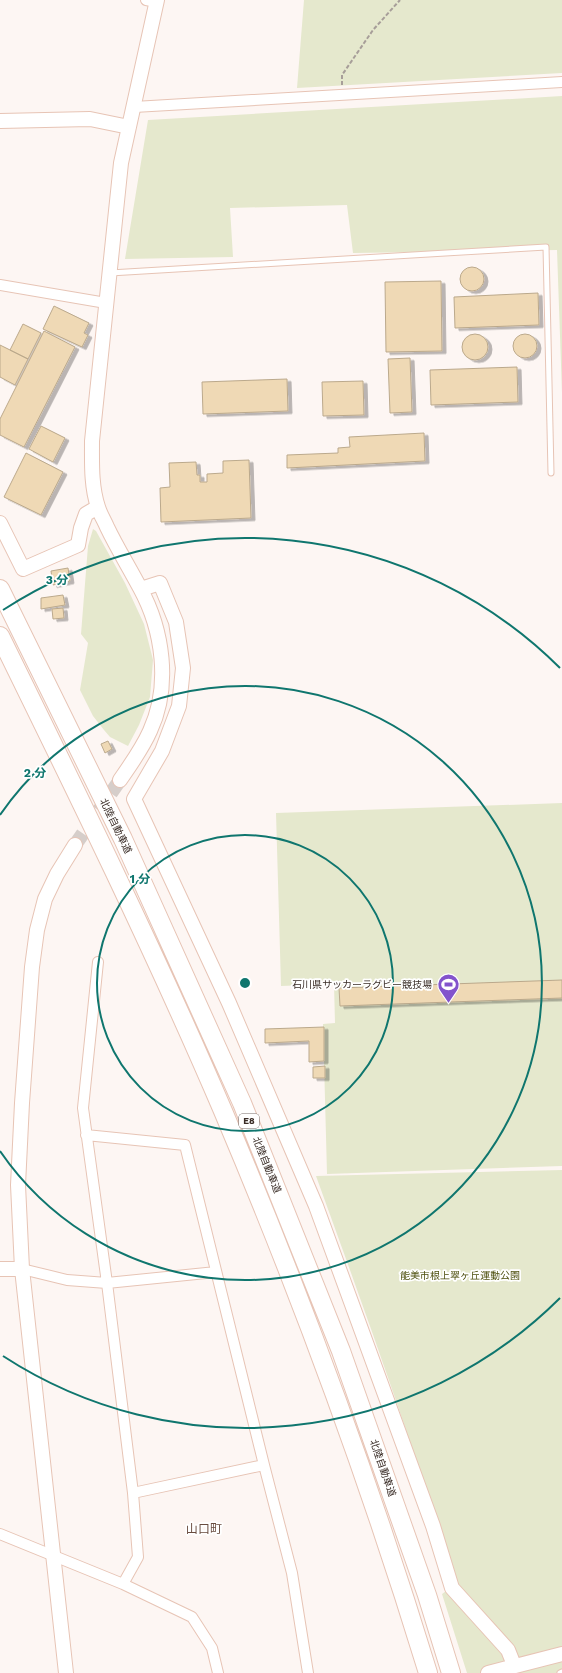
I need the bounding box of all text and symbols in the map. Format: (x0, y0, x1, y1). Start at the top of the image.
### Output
text: 3 分 (46, 573, 68, 587)
text: 2 分 (24, 766, 46, 780)
street label: 北陸自動車道 (98, 797, 134, 855)
text: 1 分 (130, 872, 150, 886)
sports icon: 石川県サッカーラグビー競技場 (435, 971, 461, 1004)
centre of rings (238, 976, 252, 990)
place label: 石川県サッカーラグビー競技場 (292, 979, 432, 990)
road number: E8 (239, 1114, 259, 1128)
street label: 北陸自動車道 (251, 1135, 283, 1195)
park label: 能美市根上翠ヶ丘運動公園 (400, 1270, 520, 1281)
street label: 北陸自動車道 (368, 1438, 398, 1498)
district label: 山口町 (186, 1522, 222, 1536)

